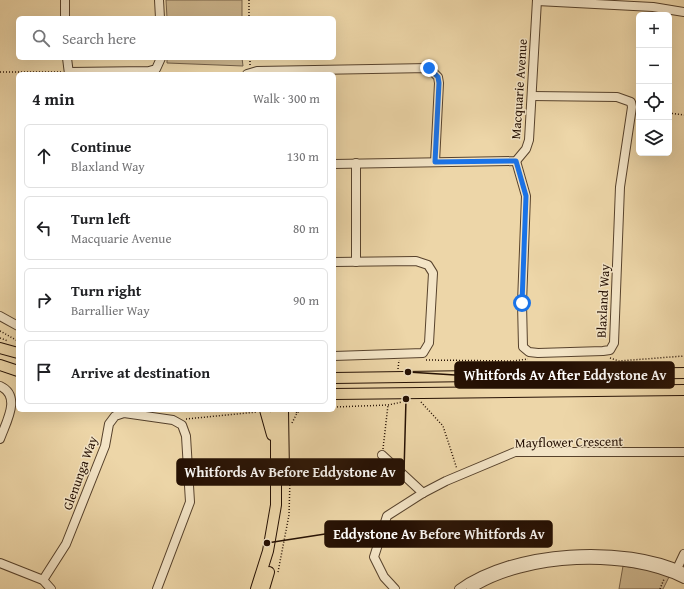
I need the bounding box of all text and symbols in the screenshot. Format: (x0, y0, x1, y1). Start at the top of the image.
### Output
map controls (636, 12, 672, 156)
button: + (636, 12, 672, 48)
search box (16, 16, 336, 60)
icon: search (30, 27, 52, 49)
text: Search here (62, 28, 136, 49)
street label: Macquarie Avenue (506, 38, 532, 140)
button: − (636, 48, 672, 84)
route end (420, 59, 438, 77)
button: locate (636, 84, 672, 120)
text: 4 min (32, 86, 74, 111)
text: Walk · 300 m (253, 89, 320, 108)
button: layers (636, 120, 672, 156)
text: Continue (71, 136, 132, 157)
icon: ahead (33, 145, 55, 167)
text: 130 m (287, 147, 319, 166)
text: Blaxland Way (71, 157, 145, 176)
text: Turn left (71, 208, 130, 229)
icon: left (33, 217, 55, 239)
text: 80 m (293, 219, 319, 238)
text: Macquarie Avenue (71, 229, 172, 248)
street label: Blaxland Way (592, 263, 614, 338)
text: Turn right (71, 280, 142, 301)
icon: right (33, 289, 55, 311)
text: 90 m (293, 291, 319, 310)
route start (513, 294, 531, 312)
text: Barrallier Way (71, 301, 150, 320)
icon: arrive (33, 361, 55, 383)
text: Arrive at destination (71, 362, 210, 383)
callout: Whitfords Av After Eddystone Av (455, 362, 674, 388)
text: Whitfords Av After Eddystone Av (464, 365, 667, 385)
street label: Mayflower Crescent (515, 432, 624, 452)
street label: Glenunga Way (58, 433, 102, 513)
callout: Whitfords Av Before Eddystone Av (177, 459, 404, 485)
text: Whitfords Av Before Eddystone Av (184, 462, 396, 482)
callout: Eddystone Av Before Whitfords Av (325, 521, 552, 547)
text: Eddystone Av Before Whitfords Av (333, 524, 545, 544)

